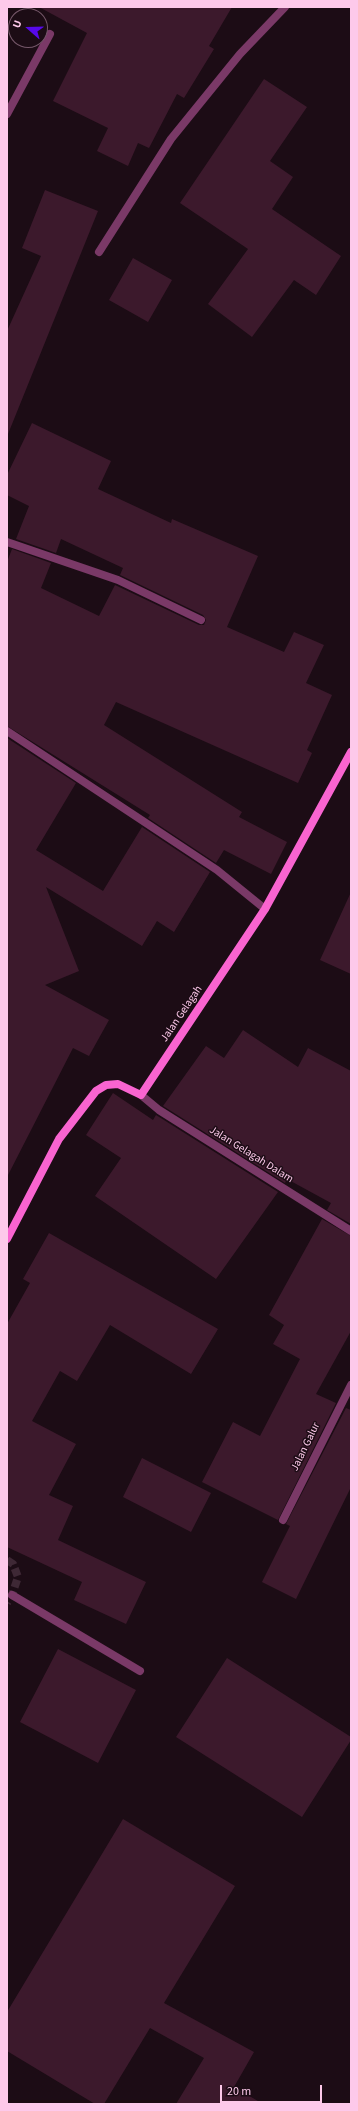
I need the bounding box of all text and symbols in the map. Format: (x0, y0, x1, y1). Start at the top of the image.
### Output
north arrow (8, 8, 48, 48)
text: U (9, 18, 25, 30)
street label: Jalan Gelagah (158, 983, 206, 1045)
street label: Jalan Gelagah Dalam (206, 1124, 296, 1186)
street label: Jalan Galur (289, 1421, 323, 1473)
scale bar (222, 2077, 324, 2103)
text: 20 m (227, 2083, 251, 2100)

